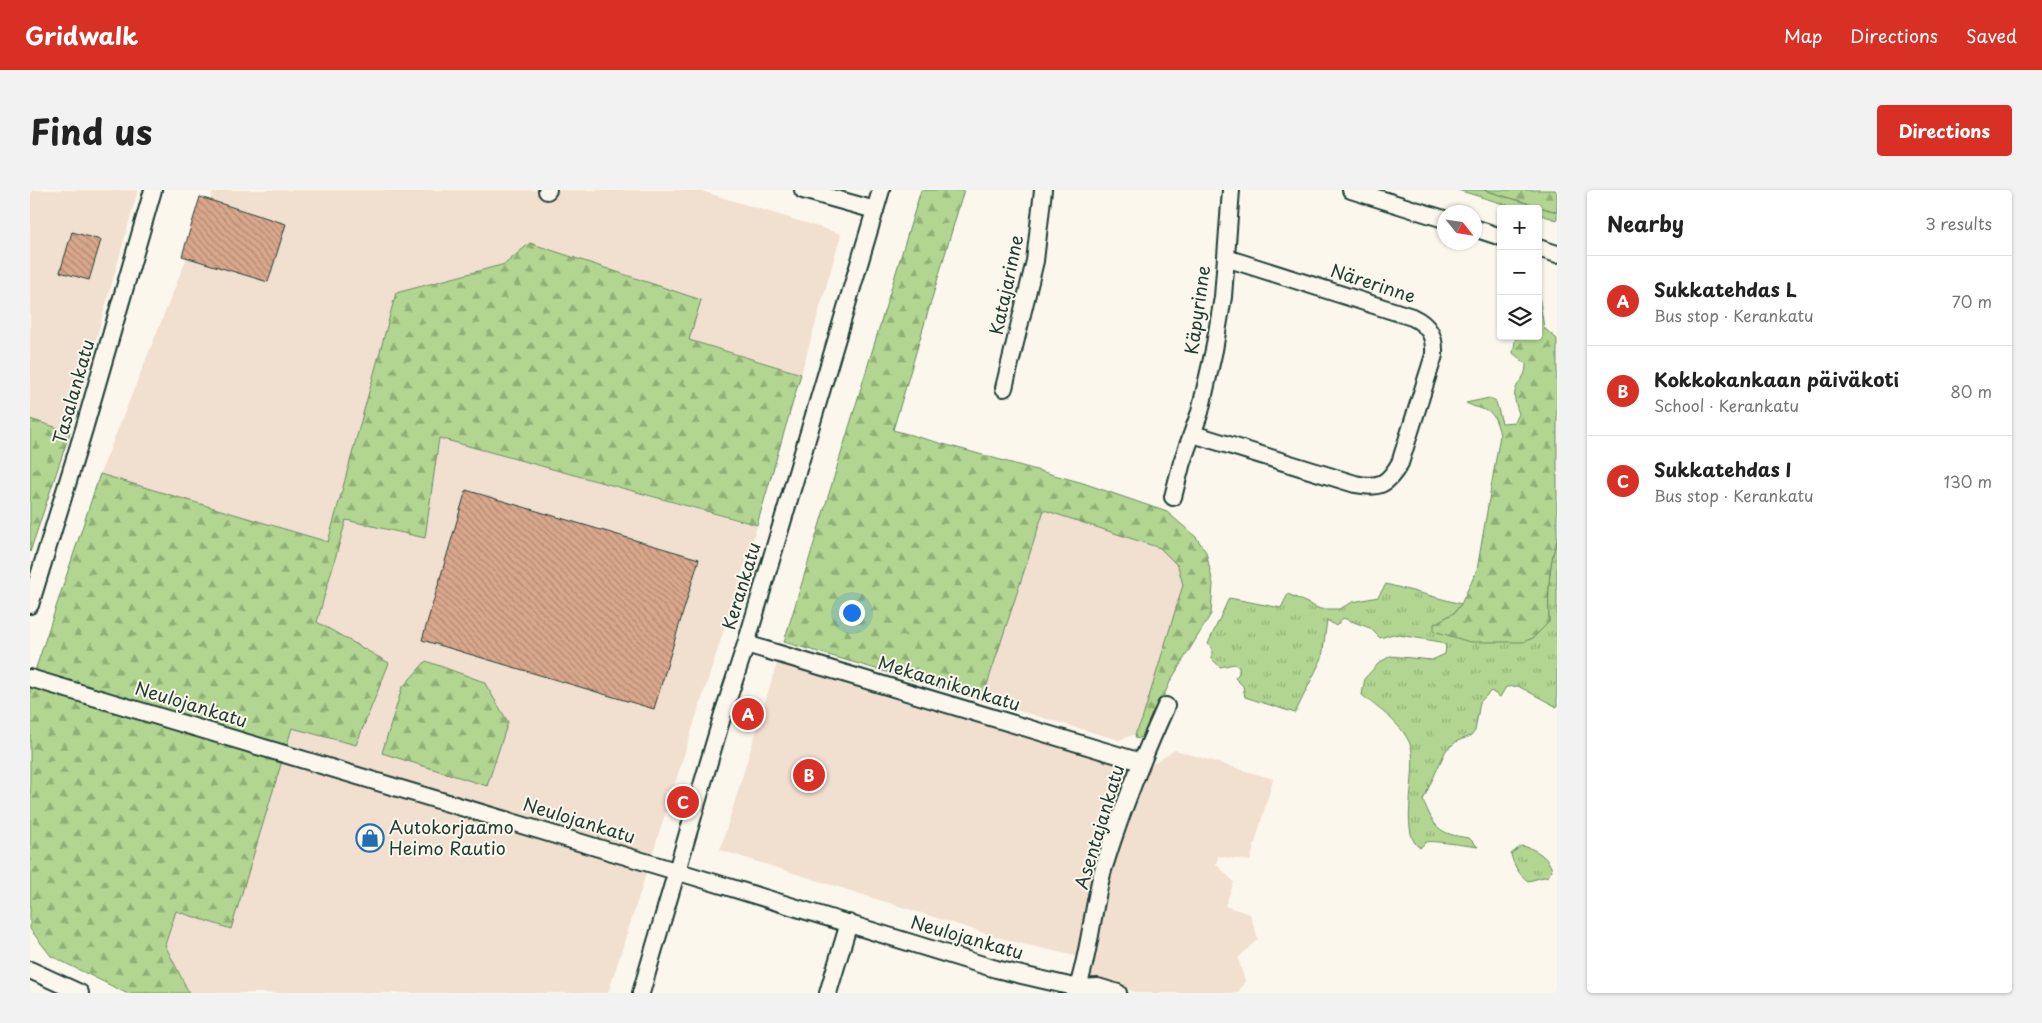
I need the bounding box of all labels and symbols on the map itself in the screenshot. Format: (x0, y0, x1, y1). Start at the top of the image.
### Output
north arrow (1437, 205, 1482, 250)
street label: Katajarinne (982, 232, 1029, 337)
street label: Närerinne (1327, 256, 1420, 309)
street label: Käpyrinne (1177, 263, 1216, 356)
street label: Tasalankatu (45, 336, 100, 447)
street label: Kerankatu (714, 538, 767, 633)
your location (839, 600, 865, 626)
street label: Mekaanikonkatu (875, 648, 1024, 717)
street label: Neulojankatu (132, 674, 251, 733)
pin: A (732, 695, 764, 733)
pin: B (793, 756, 825, 794)
street label: Asentajankatu (1067, 761, 1130, 892)
pin: C (667, 783, 699, 821)
street label: Neulojankatu (520, 790, 639, 849)
place label: Autokorjaamo Heimo Rautio (389, 813, 514, 861)
shop icon: Autokorjaamo Heimo Rautio (355, 823, 385, 853)
street label: Neulojankatu (908, 908, 1027, 966)

